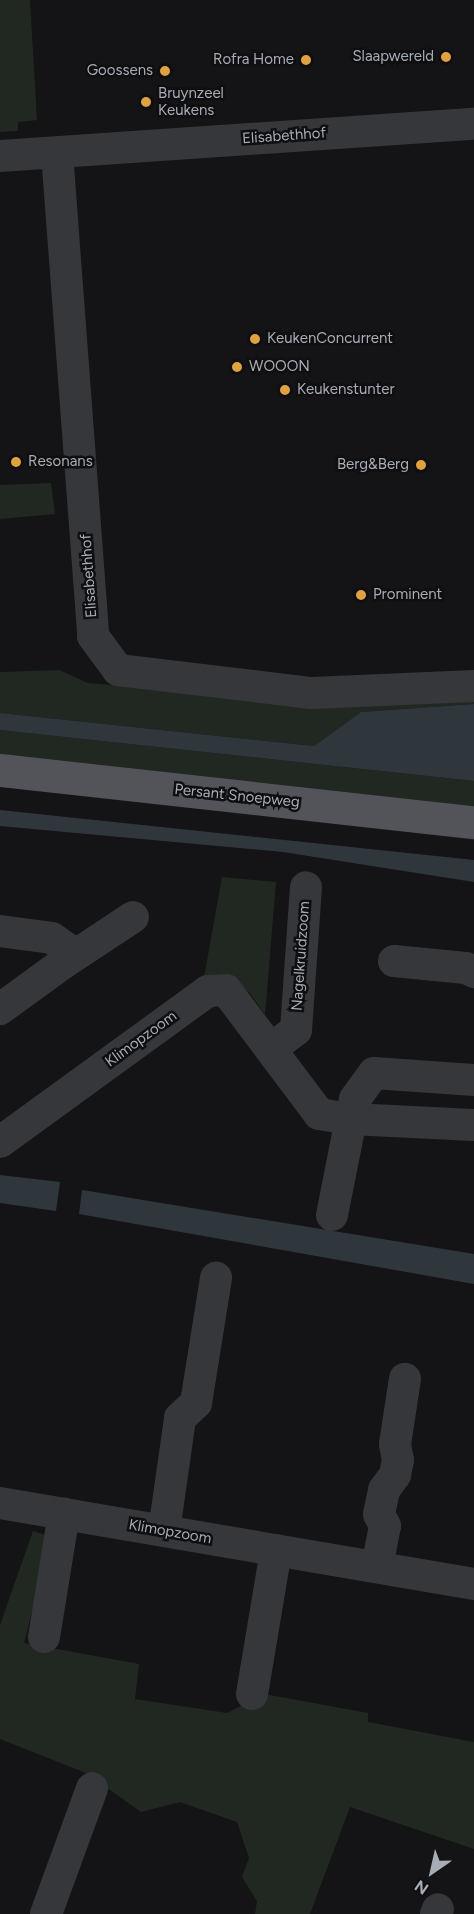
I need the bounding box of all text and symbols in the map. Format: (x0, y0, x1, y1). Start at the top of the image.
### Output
place label: Slaapwereld (352, 48, 434, 66)
marker: Slaapwereld (439, 50, 453, 64)
place label: Rofra Home (213, 51, 294, 69)
marker: Rofra Home (299, 53, 313, 67)
place label: Goossens (87, 62, 153, 80)
marker: Goossens (158, 64, 172, 78)
place label: Bruynzeel Keukens (158, 84, 224, 119)
marker: Bruynzeel Keukens (139, 95, 153, 109)
street label: Elisabethhof (242, 124, 326, 148)
place label: KeukenConcurrent (267, 330, 393, 348)
marker: KeukenConcurrent (248, 332, 262, 346)
place label: WOOON (249, 358, 310, 376)
marker: WOOON (230, 360, 244, 374)
place label: Keukenstunter (297, 381, 395, 399)
marker: Keukenstunter (278, 383, 292, 397)
place label: Resonans (28, 453, 93, 471)
marker: Resonans (9, 455, 23, 469)
place label: Berg&Berg (337, 456, 409, 474)
marker: Berg&Berg (414, 458, 428, 472)
street label: Elisabethhof (77, 534, 101, 618)
place label: Prominent (373, 586, 442, 604)
marker: Prominent (354, 588, 368, 602)
street label: Persant Snoepweg (173, 780, 301, 812)
street label: Nagelkruidzoom (288, 900, 314, 1012)
street label: Klimopzoom (102, 1007, 180, 1071)
street label: Klimopzoom (127, 1516, 213, 1548)
north arrow (402, 1842, 462, 1902)
text: N (411, 1876, 432, 1899)

